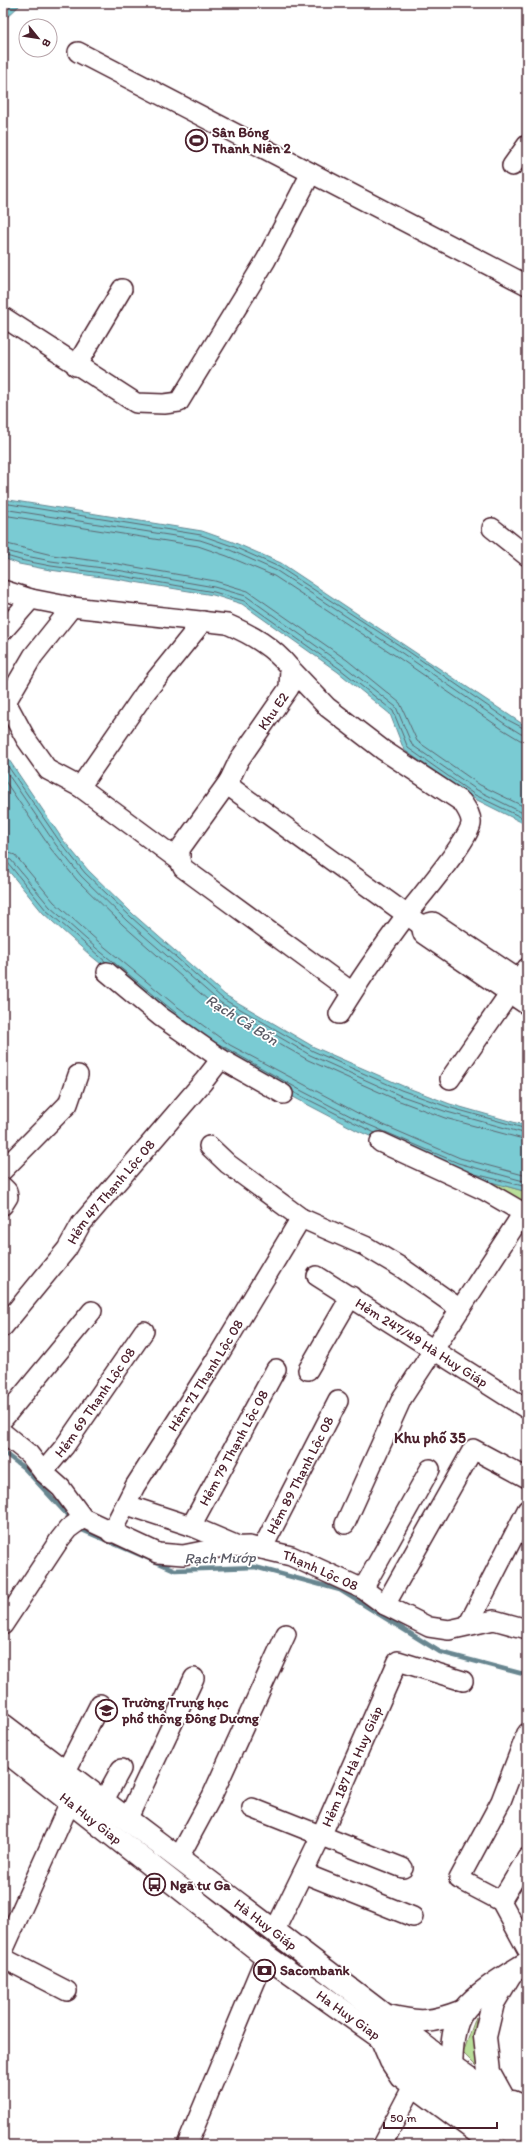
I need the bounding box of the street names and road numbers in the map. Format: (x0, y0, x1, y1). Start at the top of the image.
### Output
street label: Khu E2 (254, 689, 293, 734)
street label: Hẻm 47 Thạnh Lộc 08 (63, 1136, 159, 1248)
street label: Hẻm 247/49 Hà Huy Giáp (352, 1294, 491, 1391)
street label: Hẻm 71 Thạnh Lộc 08 (164, 1316, 247, 1435)
street label: Hẻm 69 Thạnh Lộc 08 (51, 1344, 139, 1461)
street label: Hẻm 79 Thạnh Lộc 08 (195, 1387, 272, 1509)
street label: Hẻm 89 Thạnh Lộc 08 (263, 1413, 338, 1537)
street label: Thạnh Lộc 08 (281, 1546, 361, 1595)
street label: Hẻm 187 Hà Huy Giáp (318, 1703, 386, 1830)
street label: Ha Huy Giap (56, 1789, 125, 1848)
street label: Hà Huy Giáp (231, 1896, 301, 1954)
street label: Ha Huy Giap (313, 1987, 384, 2044)

